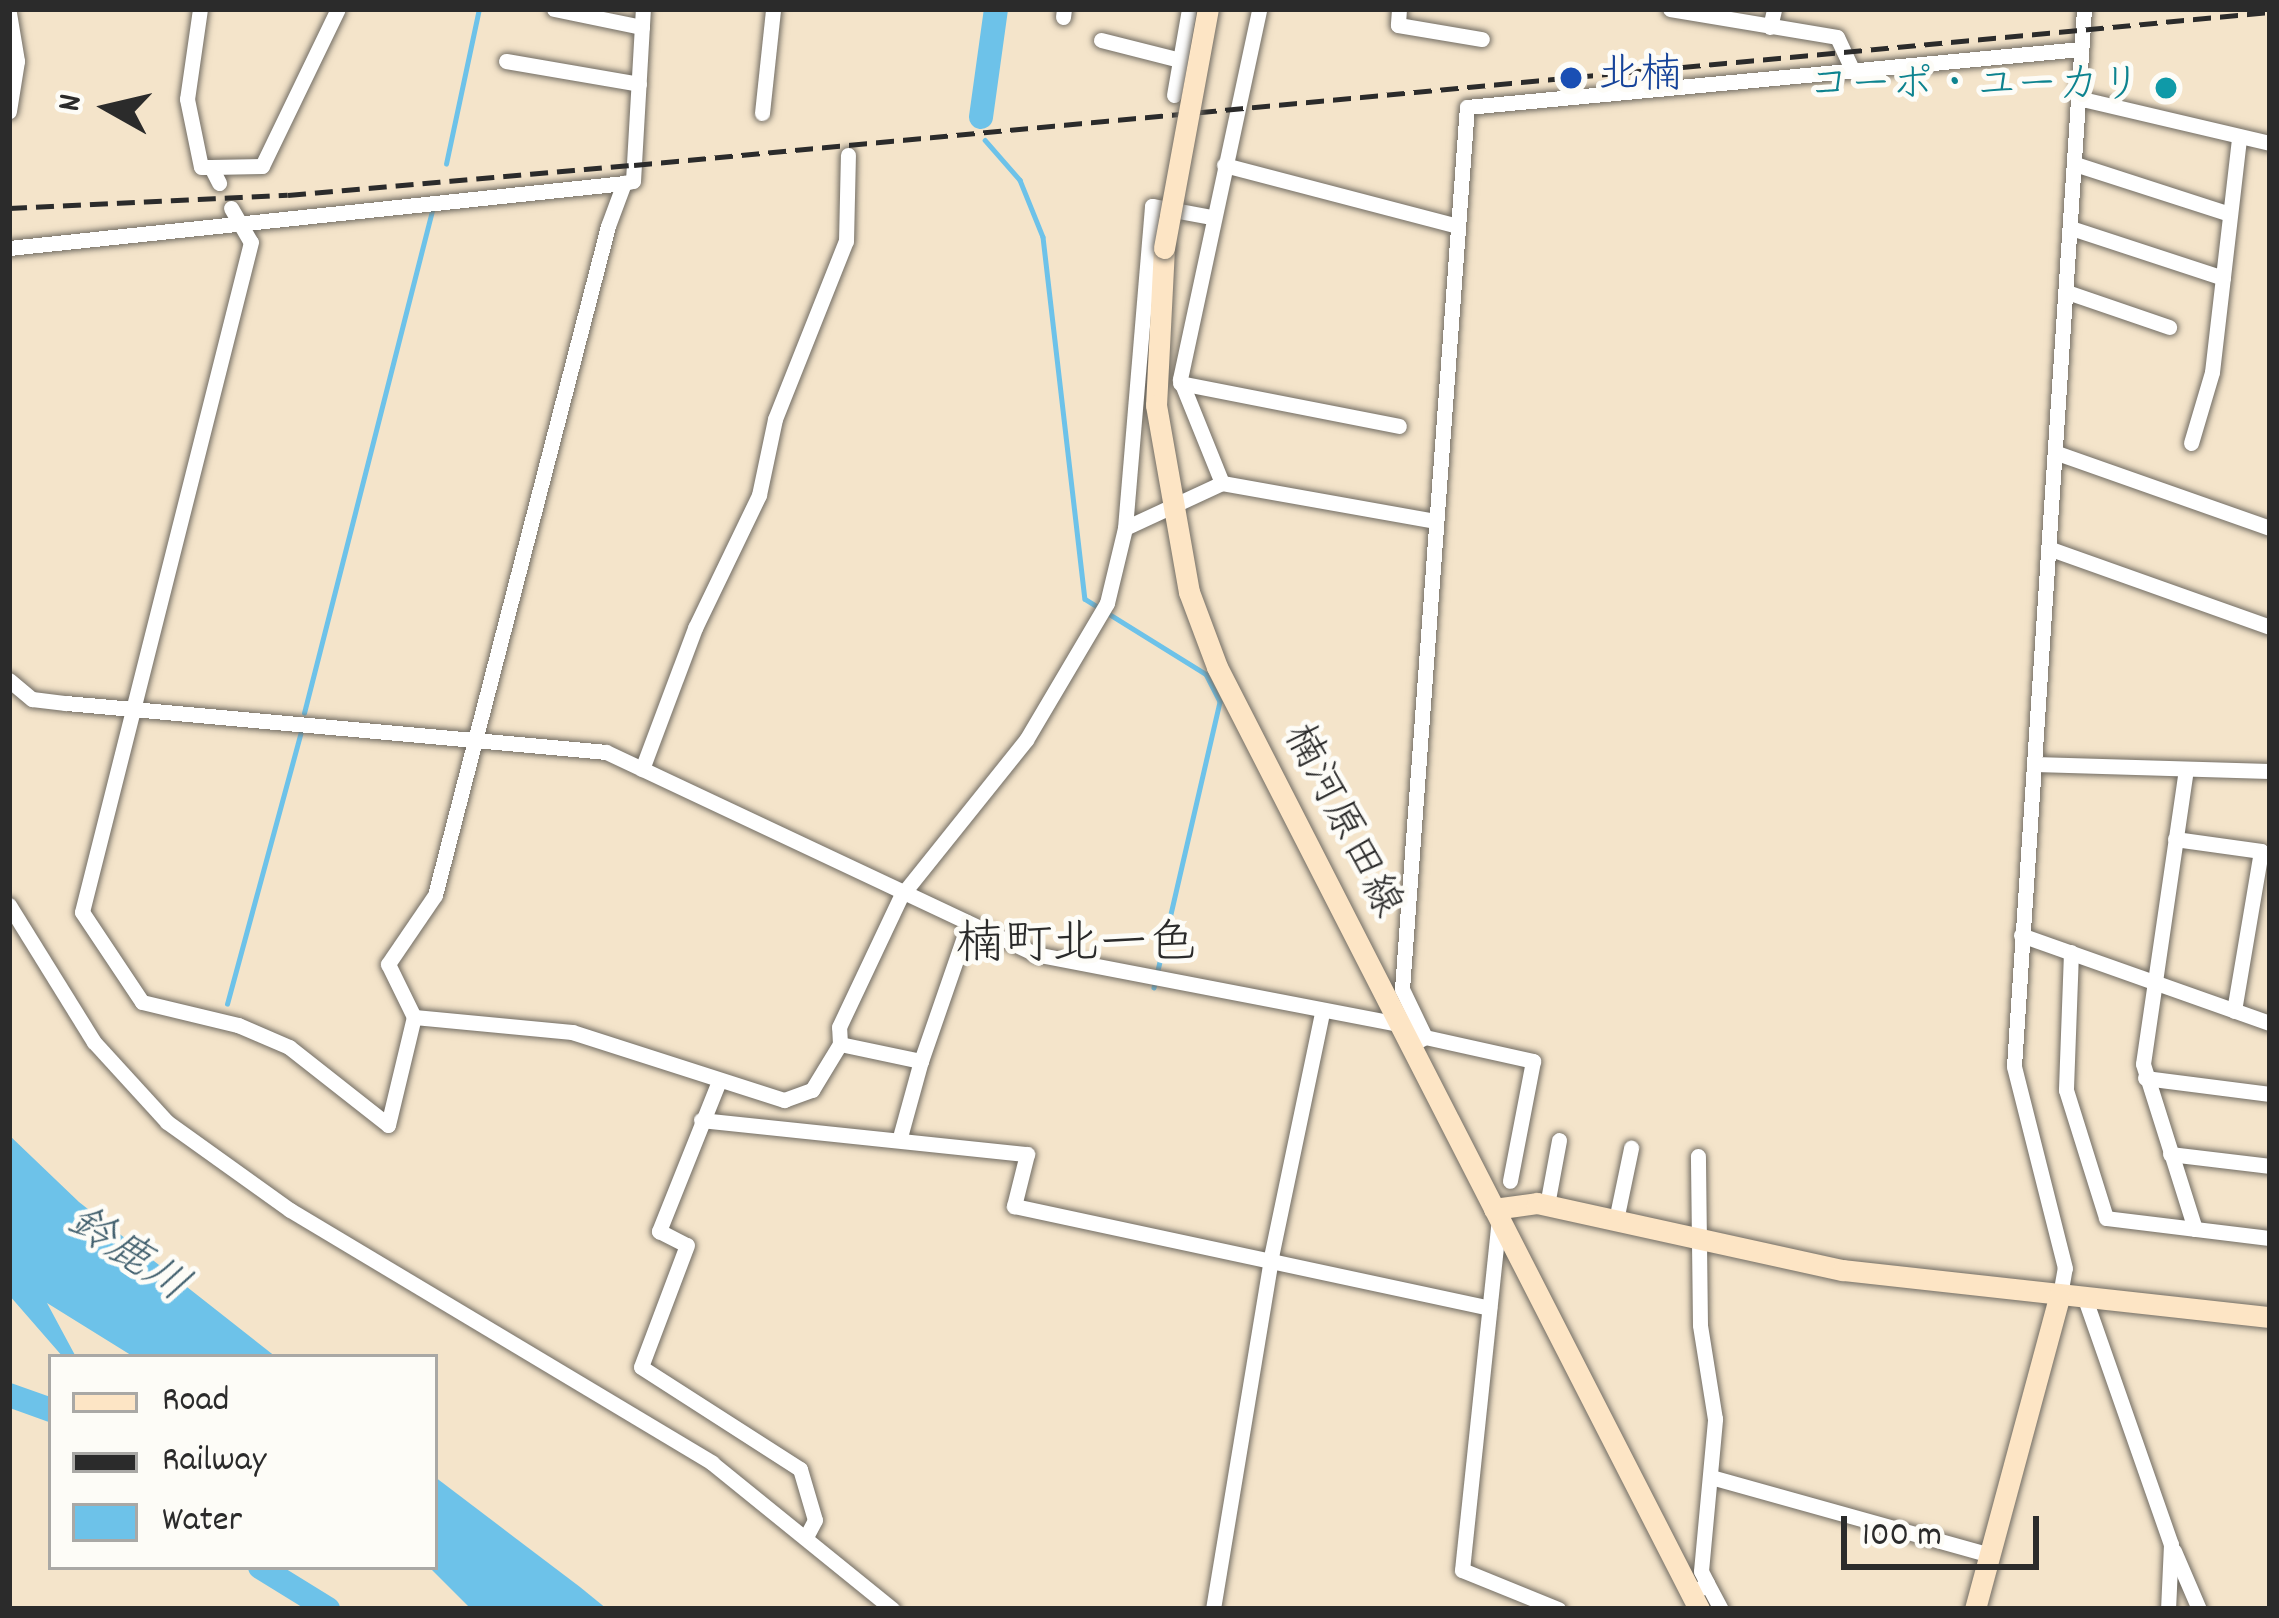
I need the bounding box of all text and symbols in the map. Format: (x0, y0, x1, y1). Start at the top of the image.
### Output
north arrow (48, 48, 168, 168)
place label: 北楠 (1598, 53, 1682, 103)
marker: 北楠 (1555, 62, 1587, 94)
place label: コーポ・ユーカリ (1808, 63, 2142, 113)
marker: コーポ・ユーカリ (2153, 75, 2179, 101)
text: N (47, 92, 96, 114)
street label: 楠河原田線 (1270, 717, 1410, 927)
district label: 楠町北一色 (956, 919, 1196, 977)
water label: 鈴鹿川 (55, 1197, 197, 1317)
legend (48, 1354, 438, 1570)
text: Road (162, 1376, 229, 1428)
text: Railway (162, 1436, 266, 1488)
scale bar (1847, 1492, 2045, 1566)
text: Water (162, 1496, 242, 1548)
text: 100 m (1862, 1511, 1942, 1563)

